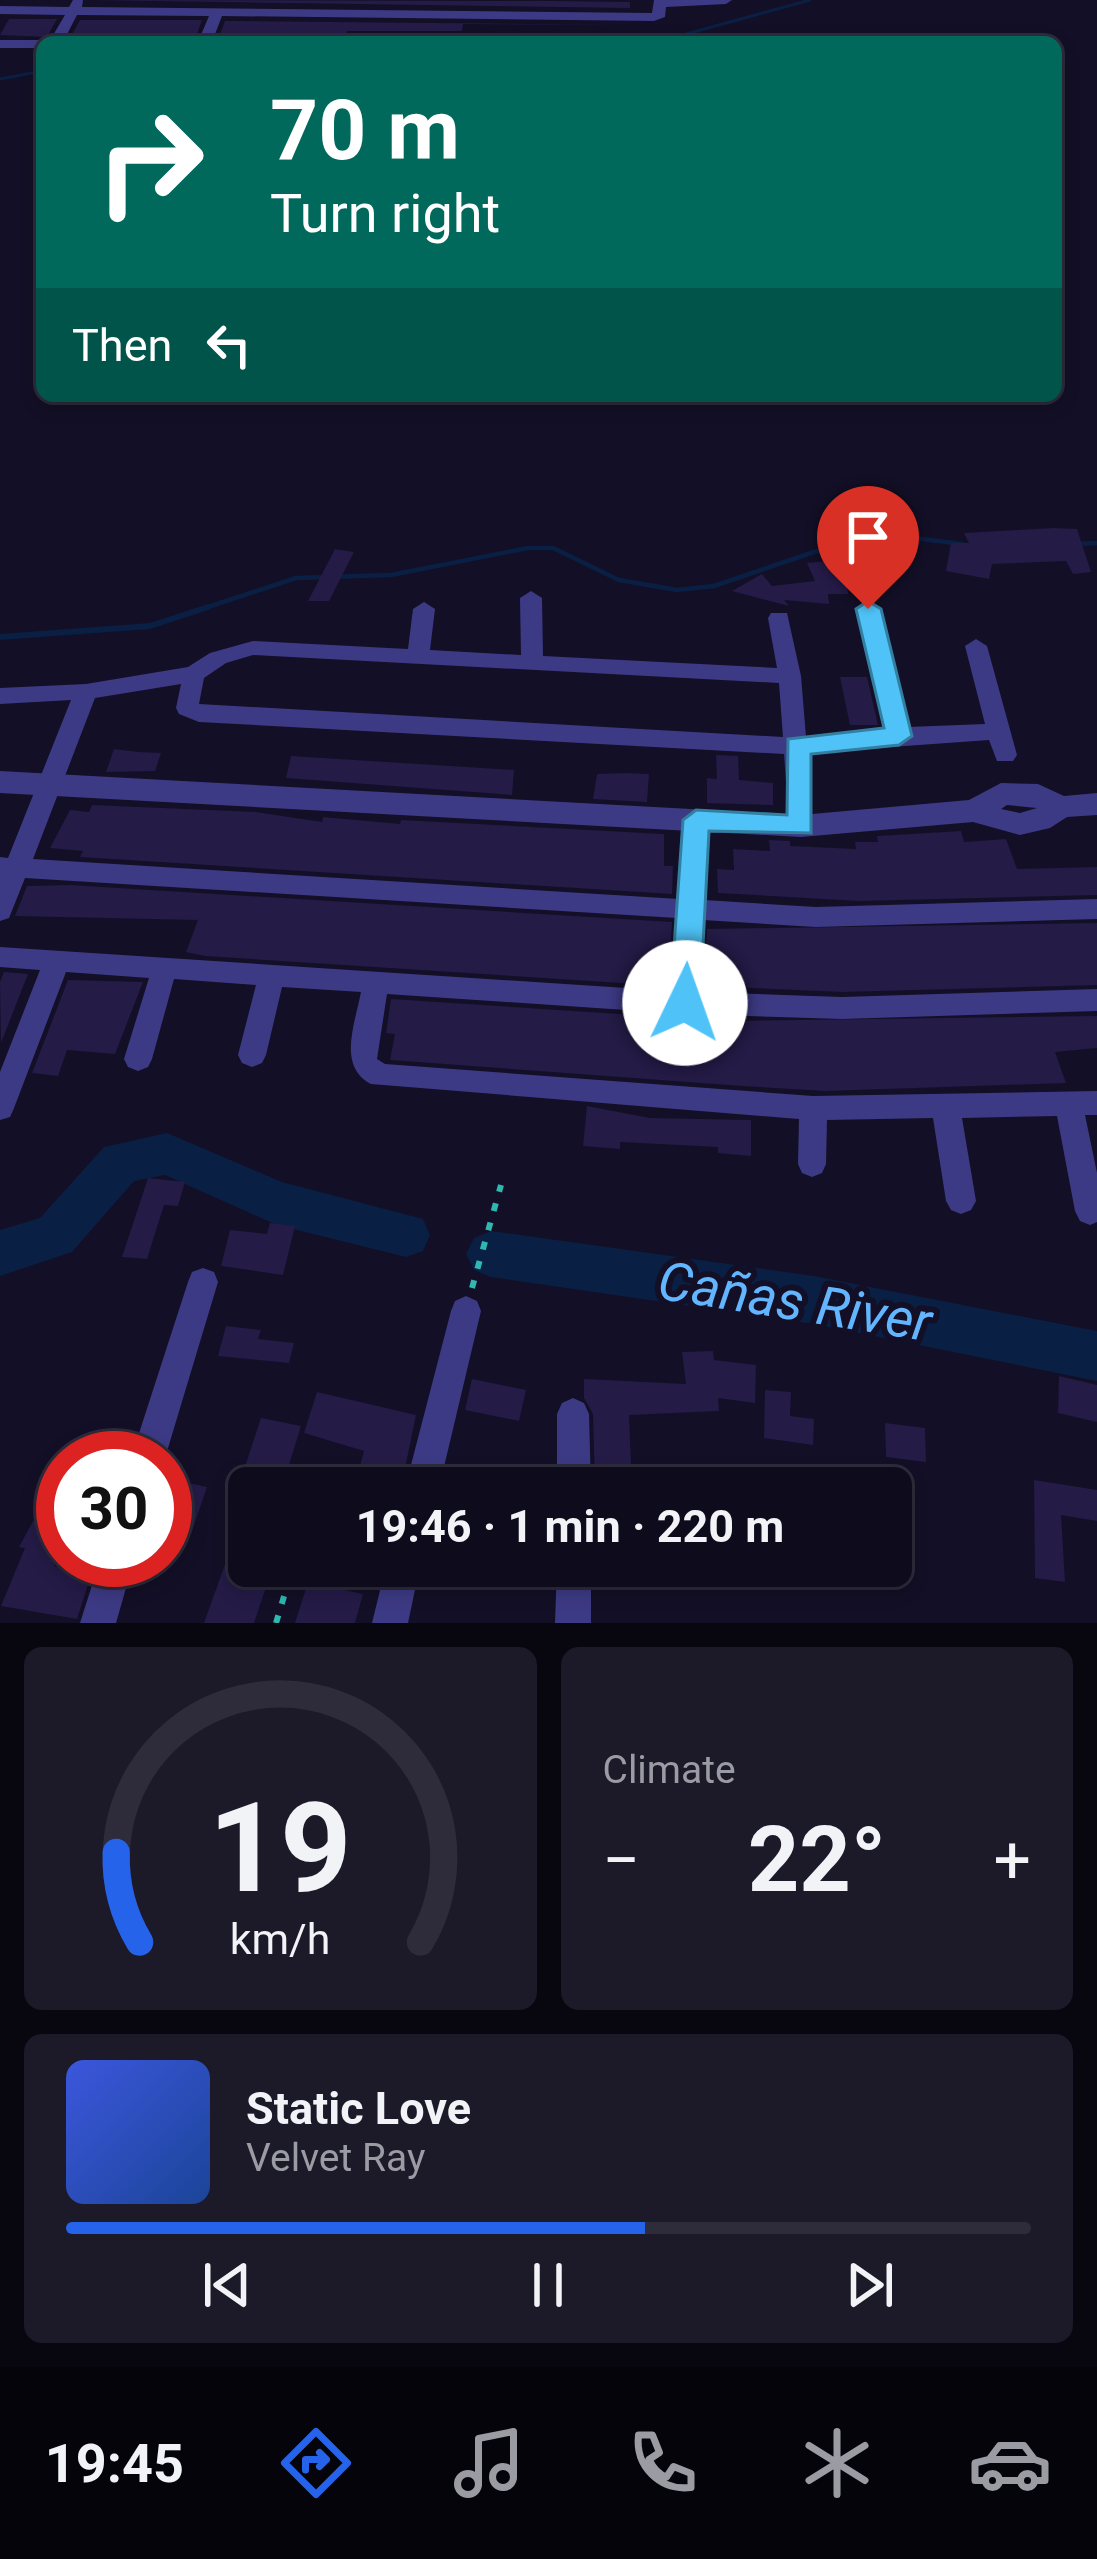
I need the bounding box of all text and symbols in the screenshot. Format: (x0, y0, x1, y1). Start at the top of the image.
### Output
text: 70 m (270, 81, 460, 180)
icon: right (72, 84, 228, 240)
text: Turn right (270, 182, 500, 245)
icon: left (196, 312, 262, 378)
text: Then (72, 319, 172, 372)
pin (817, 486, 919, 609)
icon: arrive (835, 504, 901, 570)
position arrow (622, 940, 748, 1066)
water label: Cañas River (654, 1249, 938, 1355)
speed limit sign: 30 (36, 1431, 192, 1587)
text: 19:46 · 1 min · 220 m (356, 1500, 784, 1553)
text: Climate (603, 1747, 736, 1793)
text: 19 (209, 1775, 352, 1921)
text: 22° (748, 1808, 886, 1913)
text: − (603, 1822, 640, 1899)
text: + (994, 1822, 1031, 1899)
text: km/h (230, 1913, 331, 1963)
text: Static Love (246, 2082, 471, 2135)
text: Velvet Ray (246, 2135, 425, 2181)
icon: previous (194, 2252, 260, 2318)
icon: pause (515, 2252, 581, 2318)
icon: next (837, 2252, 903, 2318)
icon: directions (274, 2421, 358, 2505)
icon: music (447, 2421, 531, 2505)
icon: phone (621, 2421, 705, 2505)
icon: climate (795, 2421, 879, 2505)
icon: car (968, 2421, 1052, 2505)
text: 19:45 (45, 2432, 184, 2495)

